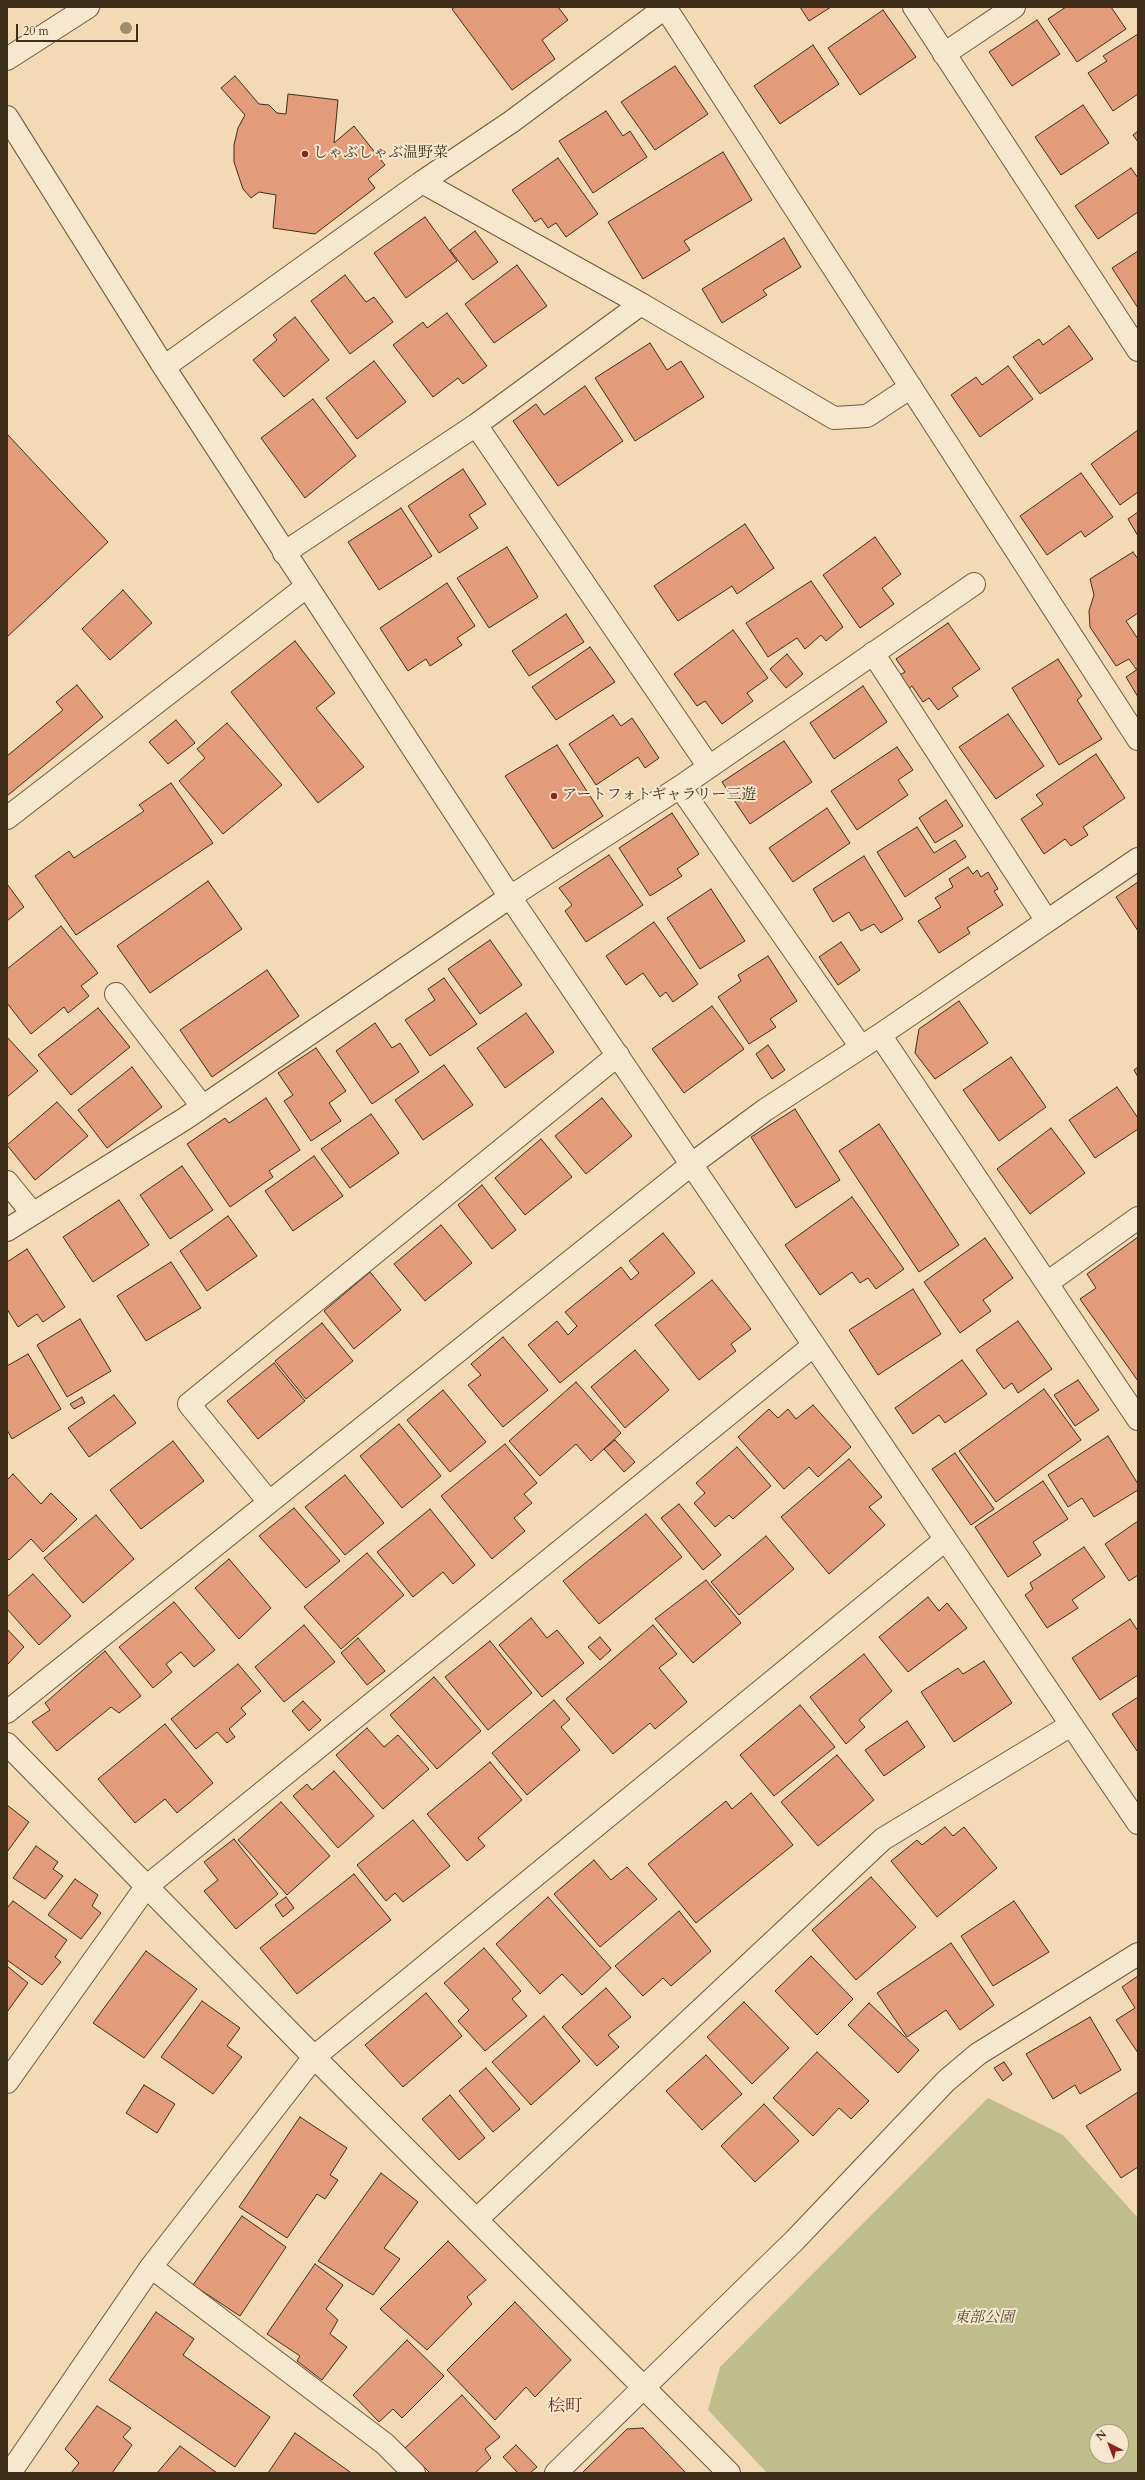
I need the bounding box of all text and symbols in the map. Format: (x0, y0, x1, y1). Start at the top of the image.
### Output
scale bar (18, 16, 140, 42)
text: 20 m (23, 23, 49, 39)
place label: しゃぶしゃぶ温野菜 (313, 145, 448, 163)
marker: しゃぶしゃぶ温野菜 (300, 149, 310, 159)
place label: アートフォトギャラリー三遊 (562, 787, 757, 805)
marker: アートフォトギャラリー三遊 (549, 791, 559, 801)
park label: 東部公園 (954, 2310, 1014, 2328)
district label: 桧町 (548, 2397, 582, 2417)
north arrow (1089, 2424, 1129, 2464)
text: N (1093, 2427, 1110, 2444)

